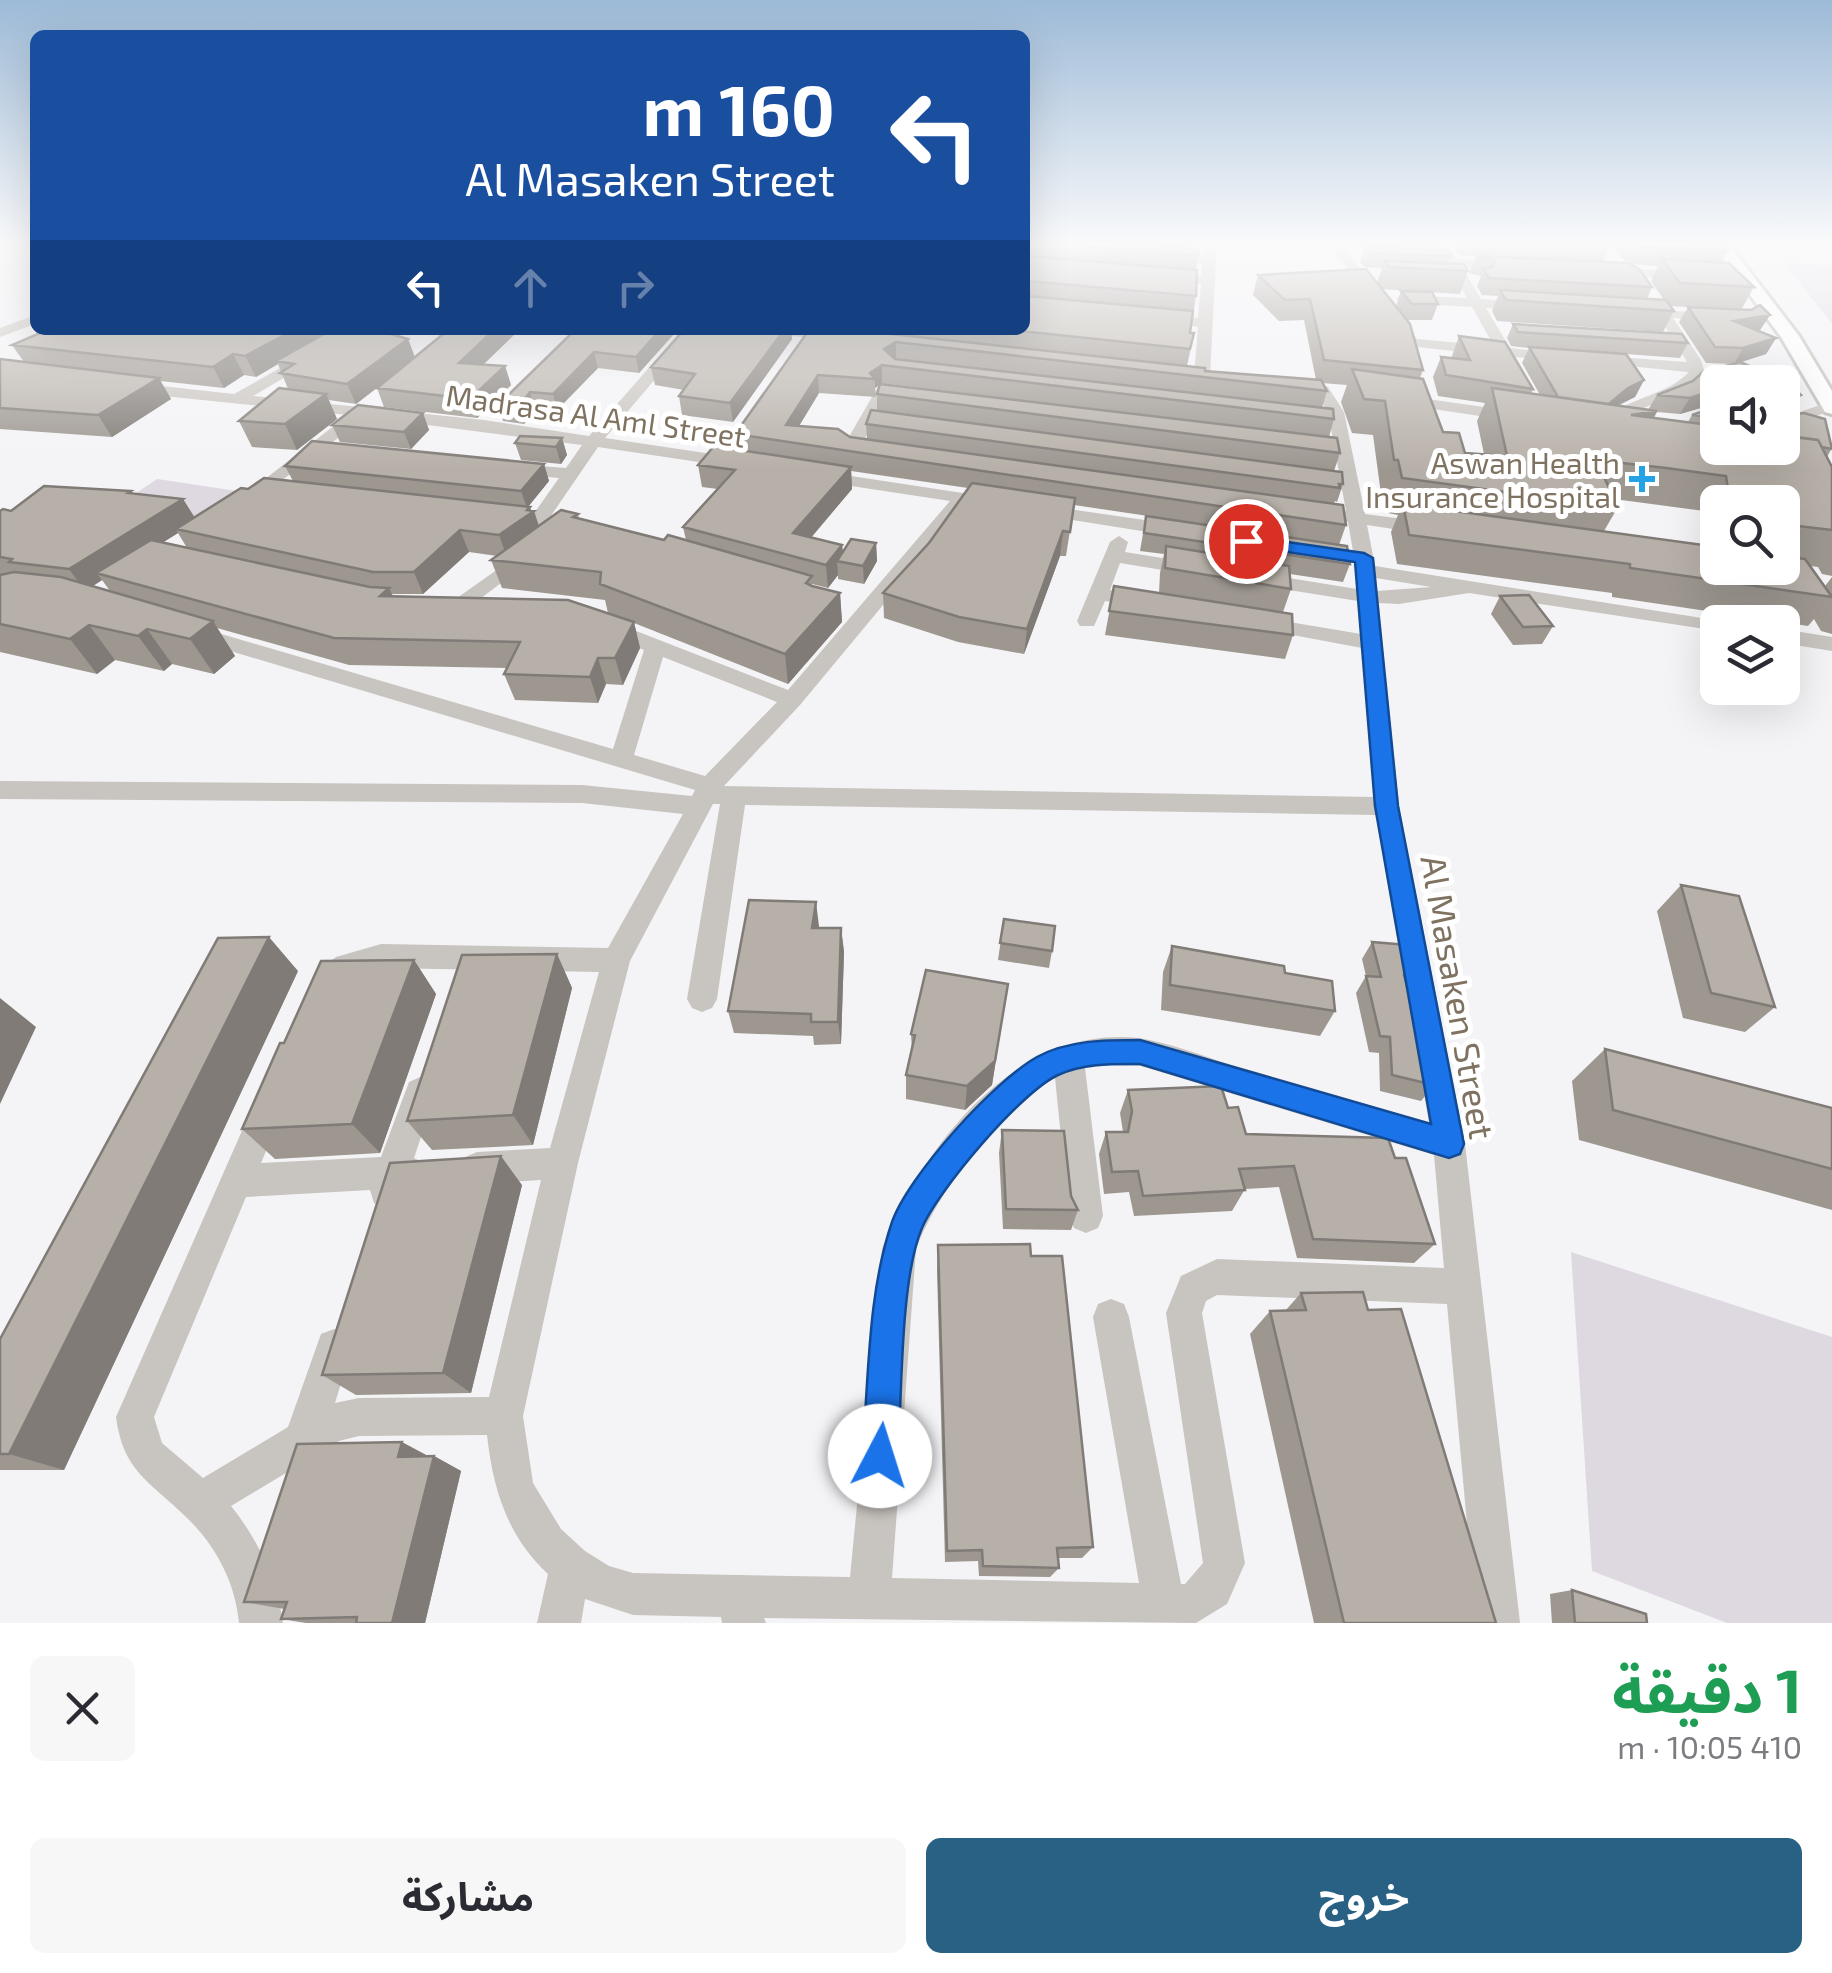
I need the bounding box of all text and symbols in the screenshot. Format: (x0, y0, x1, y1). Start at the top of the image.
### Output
text: 160 m (642, 66, 835, 150)
icon: left (870, 70, 1000, 200)
text: Al Masaken Street (465, 151, 835, 205)
icon: left (398, 260, 453, 315)
icon: ahead (503, 260, 558, 315)
icon: right (608, 260, 663, 315)
map controls (1700, 365, 1800, 705)
button: sound (1700, 365, 1800, 465)
street label: Madrasa Al Aml Street (444, 376, 748, 454)
place label: Aswan Health Insurance Hospital (1365, 444, 1620, 514)
marker: Aswan Health Insurance Hospital (1629, 466, 1655, 492)
button: search (1700, 485, 1800, 585)
pin (1204, 499, 1289, 584)
icon: arrive (1219, 514, 1274, 569)
button: layers (1700, 605, 1800, 705)
street label: Al Masaken Street (1413, 852, 1505, 1142)
position arrow (828, 1404, 932, 1508)
text: 1 دقيقة (1612, 1653, 1802, 1725)
button: close (30, 1656, 135, 1761)
text: 410 m · 10:05 (1617, 1727, 1802, 1765)
button: مشاركة (30, 1838, 906, 1953)
button: خروج (926, 1838, 1802, 1953)

